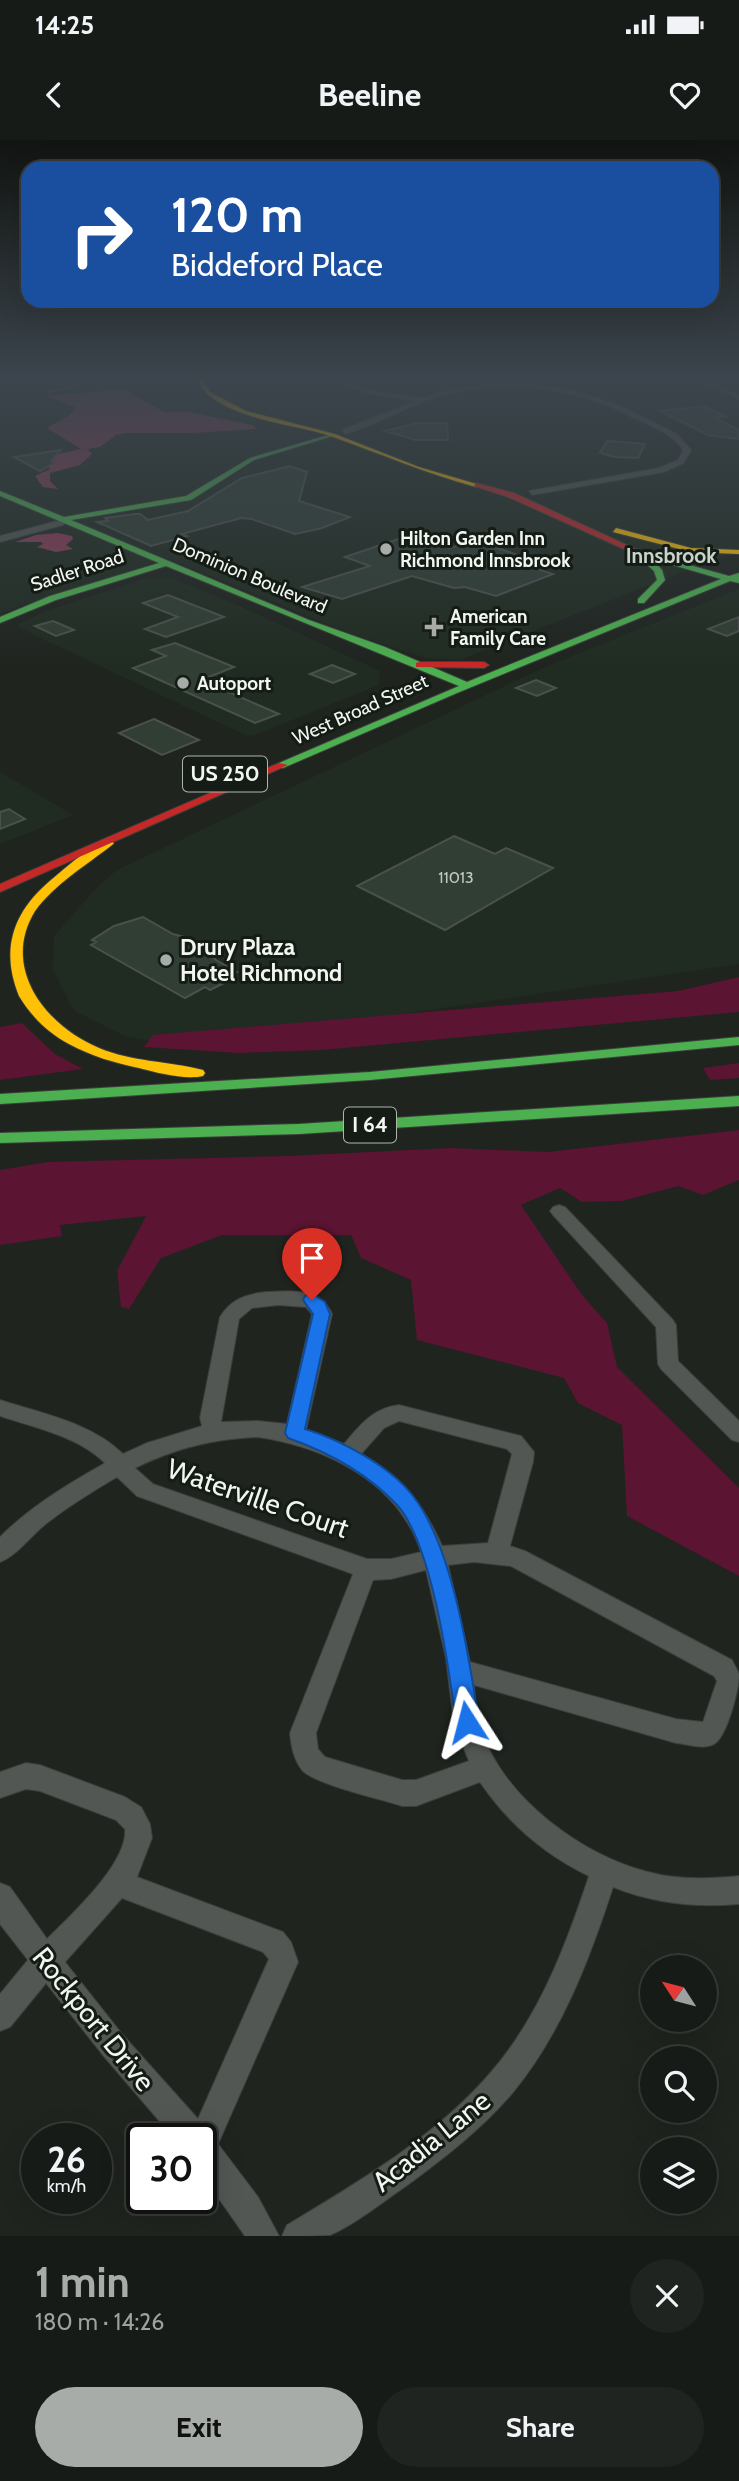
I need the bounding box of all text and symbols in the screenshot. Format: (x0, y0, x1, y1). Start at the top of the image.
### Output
text: 14:25 (35, 9, 94, 41)
text: Beeline (318, 75, 421, 114)
icon: back (35, 76, 73, 114)
icon: heart (666, 76, 704, 114)
text: 120 m (171, 185, 303, 244)
icon: right (56, 189, 147, 280)
text: Biddeford Place (171, 245, 383, 284)
place label: Hilton Garden Inn Richmond Innsbrook (400, 527, 571, 572)
street label: Dominion Boulevard (169, 533, 330, 618)
marker: Hilton Garden Inn Richmond Innsbrook (378, 541, 394, 557)
district label: Innsbrook (626, 543, 717, 568)
street label: Sadler Road (28, 545, 127, 596)
place label: American Family Care (450, 605, 546, 650)
marker: American Family Care (424, 617, 444, 637)
street label: West Broad Street (289, 669, 432, 750)
place label: Autoport (197, 672, 271, 695)
marker: Autoport (175, 675, 191, 691)
road number: US 250 (183, 756, 267, 792)
house number: 11013 (438, 868, 474, 887)
place label: Drury Plaza Hotel Richmond (180, 933, 342, 987)
marker: Drury Plaza Hotel Richmond (158, 952, 174, 968)
road number: I 64 (344, 1108, 396, 1142)
pin (282, 1228, 342, 1300)
icon: arrive (293, 1239, 331, 1277)
street label: Waterville Court (163, 1451, 353, 1545)
position arrow (430, 1685, 504, 1759)
street label: Rockport Drive (26, 1940, 162, 2098)
north arrow (640, 1955, 718, 2032)
map controls (640, 1955, 717, 2214)
button: search (640, 2046, 717, 2123)
street label: Acadia Lane (365, 2083, 497, 2199)
speed limit sign: 30 (126, 2123, 217, 2214)
button: layers (640, 2137, 717, 2214)
text: 26 (47, 2138, 86, 2181)
text: km/h (47, 2175, 86, 2197)
text: 1 min (35, 2256, 130, 2308)
button: close (630, 2259, 704, 2333)
text: 180 m · 14:26 (35, 2308, 164, 2336)
button: Exit (35, 2387, 363, 2467)
button: Share (377, 2387, 704, 2467)

